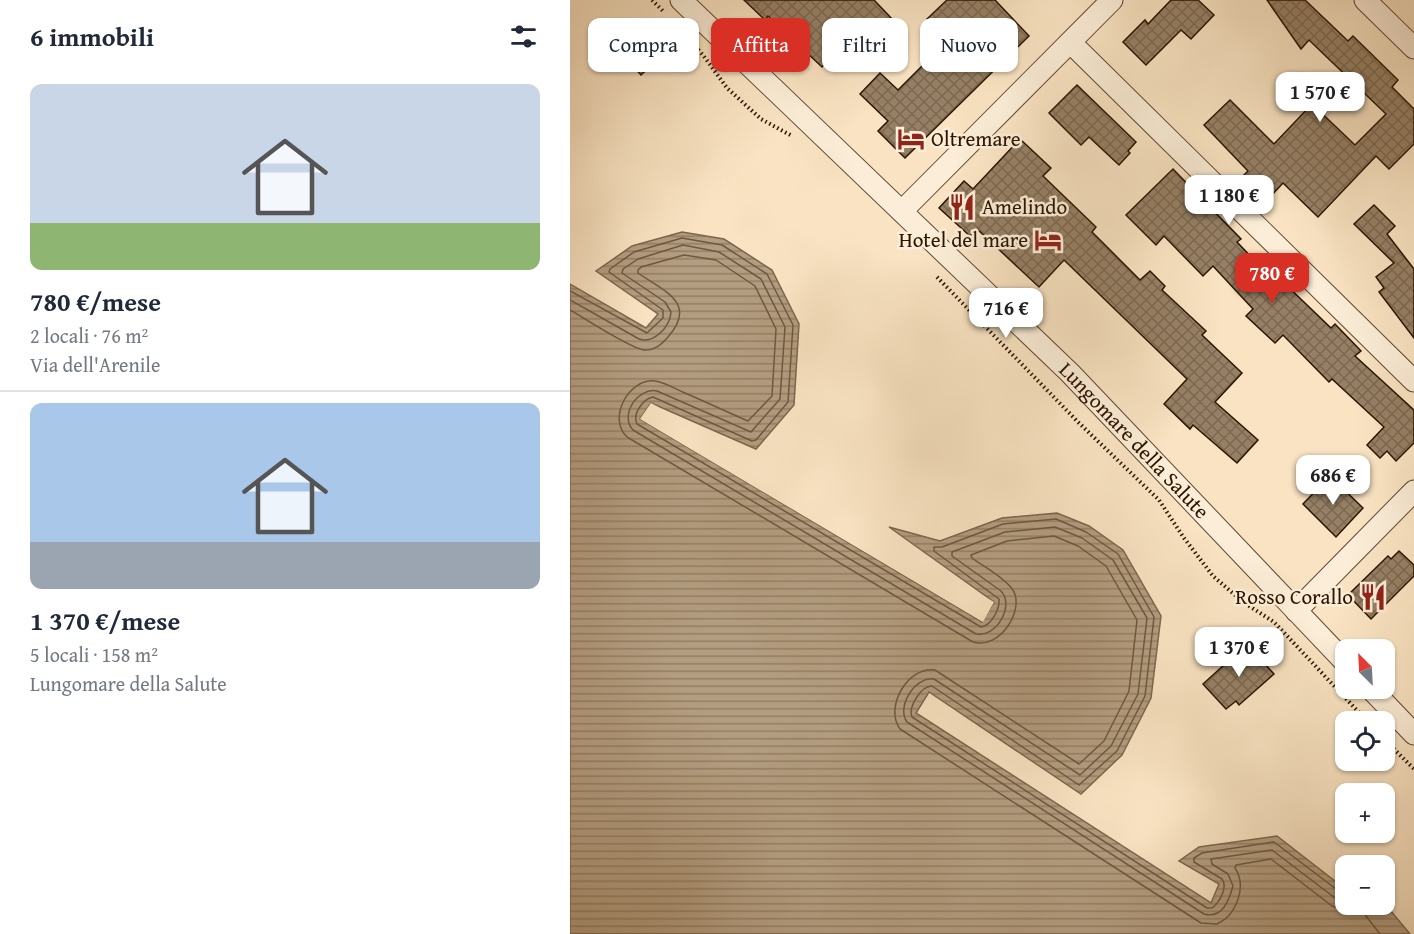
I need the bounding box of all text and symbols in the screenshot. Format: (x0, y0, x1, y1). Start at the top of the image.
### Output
text: 6 immobili (30, 17, 154, 56)
chip: Compra (588, 18, 699, 72)
chip: Affitta (711, 18, 810, 72)
chip: Filtri (822, 18, 908, 72)
chip: Nuovo (920, 18, 1018, 72)
icon: filters (507, 20, 540, 53)
pin: 1 570 € (1265, 72, 1375, 123)
text: 1 570 € (1290, 77, 1350, 106)
icon: home (231, 123, 339, 231)
place label: Oltremare (931, 123, 1021, 154)
hotel icon: Oltremare (896, 124, 926, 154)
pin: 1 180 € (1174, 175, 1284, 226)
text: 1 180 € (1199, 180, 1259, 209)
place label: Amelindo (982, 191, 1067, 222)
restaurant icon: Amelindo (947, 192, 977, 222)
place label: Hotel del mare (899, 224, 1028, 255)
hotel icon: Hotel del mare (1033, 225, 1063, 255)
pin: 780 € (1230, 253, 1314, 304)
text: 780 € (1249, 258, 1295, 287)
text: 780 €/mese (30, 282, 161, 321)
pin: 716 € (964, 288, 1048, 339)
text: 716 € (983, 293, 1029, 322)
text: 2 locali · 76 m² (30, 321, 148, 350)
text: Via dell'Arenile (30, 350, 160, 379)
street label: Lungomare della Salute (1052, 354, 1217, 526)
icon: home (231, 442, 339, 550)
pin: 686 € (1291, 455, 1375, 506)
text: 686 € (1310, 460, 1356, 489)
place label: Rosso Corallo (1235, 581, 1353, 612)
restaurant icon: Rosso Corallo (1358, 582, 1388, 612)
text: 1 370 €/mese (30, 601, 180, 640)
pin: 1 370 € (1184, 627, 1294, 678)
text: 1 370 € (1209, 632, 1269, 661)
north arrow (1335, 639, 1395, 699)
map controls (1335, 639, 1395, 915)
text: 5 locali · 158 m² (30, 640, 158, 669)
text: Lungomare della Salute (30, 669, 227, 698)
button: locate (1335, 711, 1395, 771)
button: + (1335, 783, 1395, 843)
button: − (1335, 855, 1395, 915)

